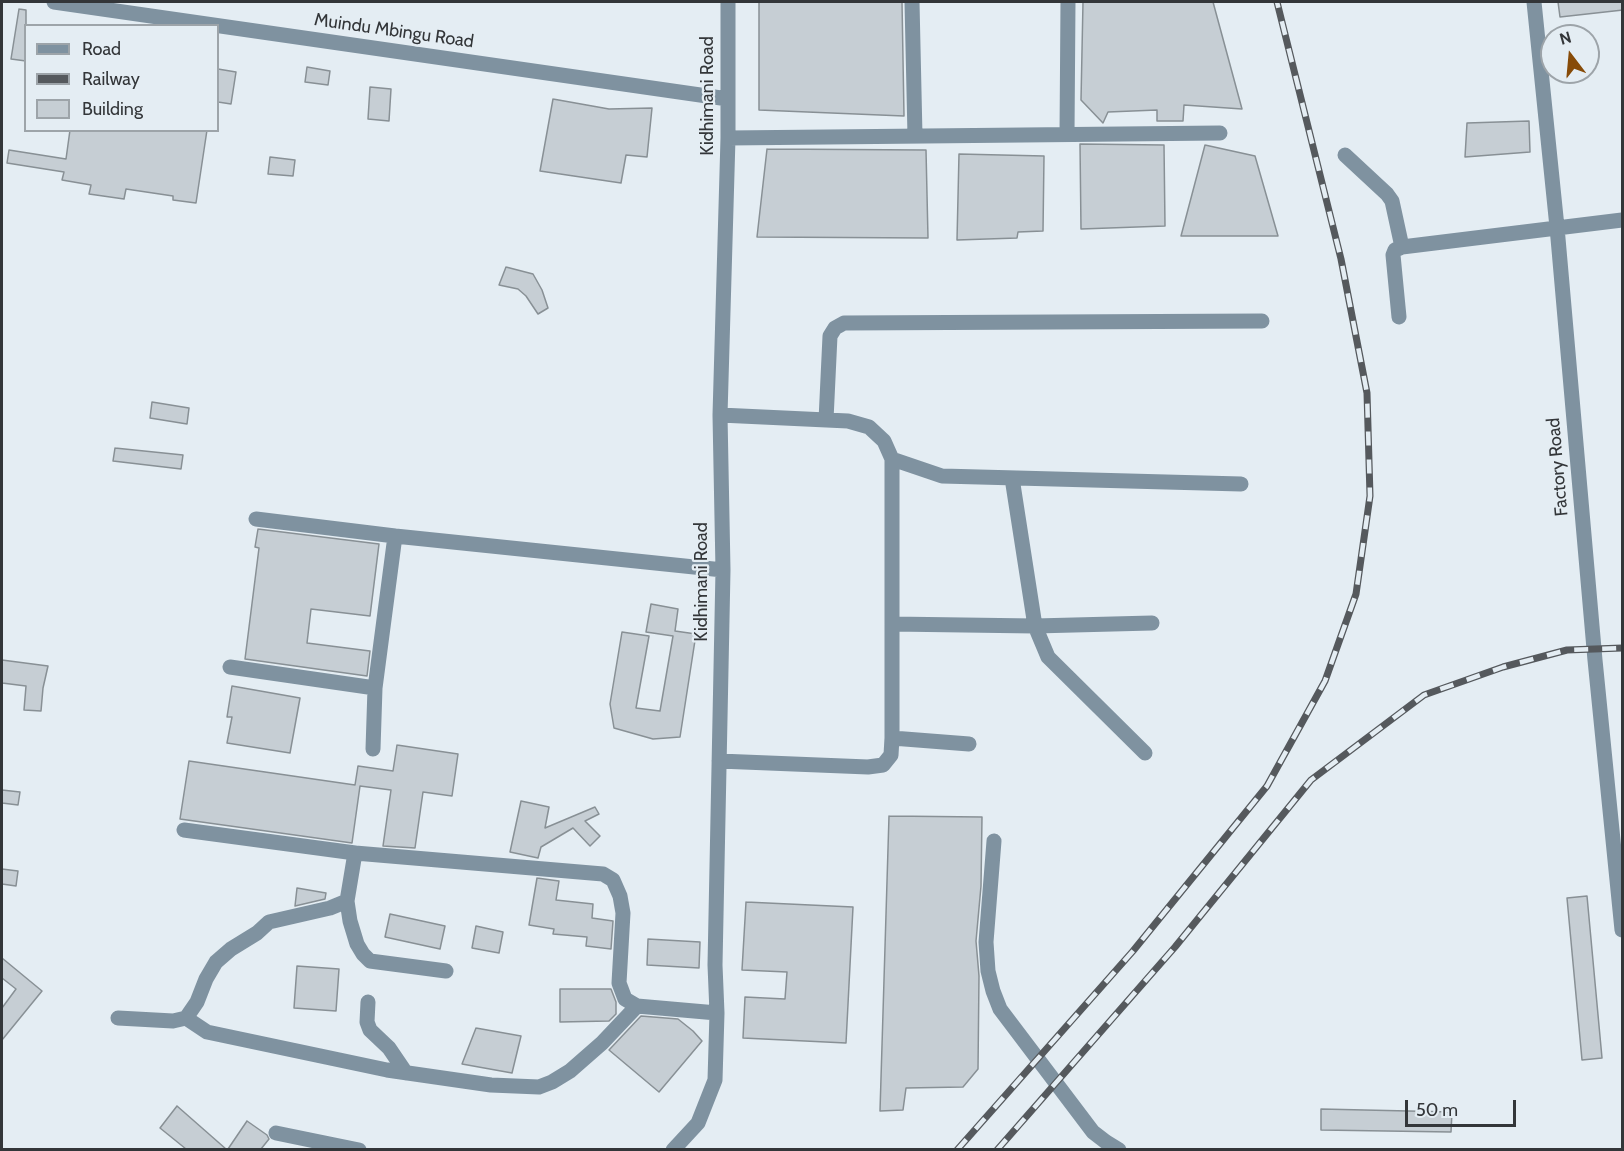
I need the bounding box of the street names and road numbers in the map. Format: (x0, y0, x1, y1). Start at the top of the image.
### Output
street label: Muindu Mbingu Road (313, 9, 475, 53)
street label: Kidhimani Road (697, 36, 719, 156)
street label: Factory Road (1543, 417, 1573, 517)
street label: Kidhimani Road (691, 522, 713, 642)

